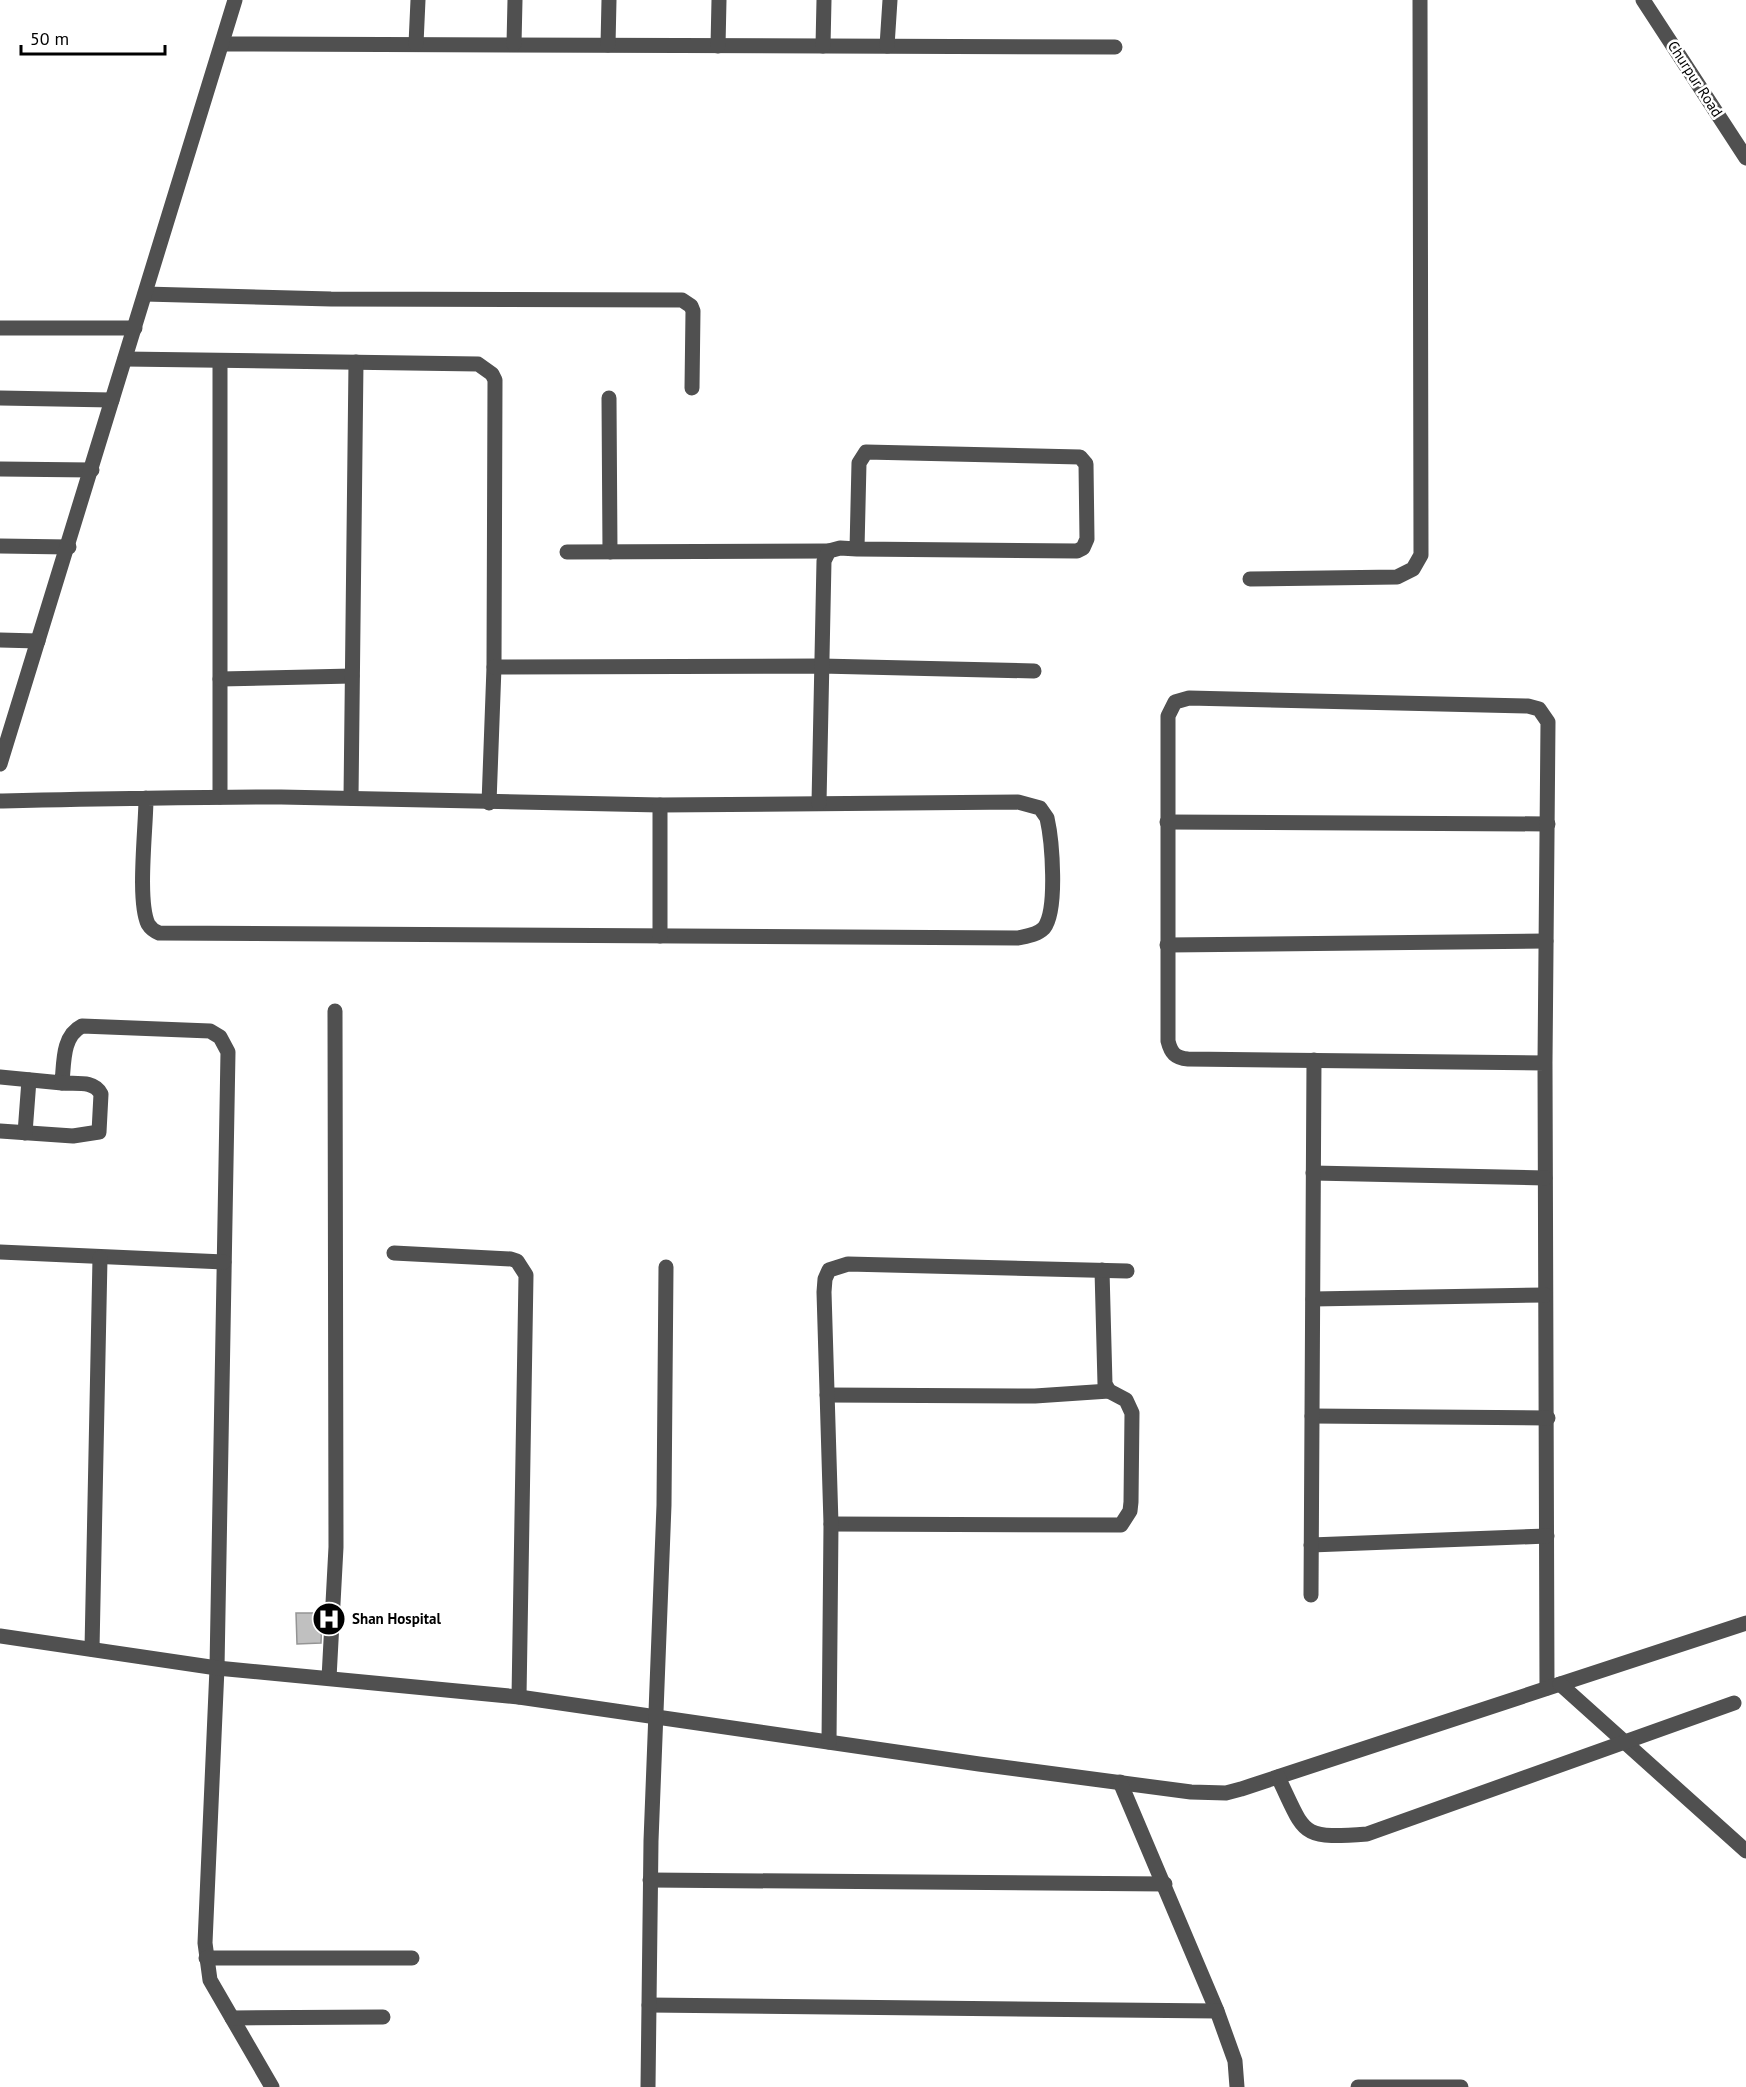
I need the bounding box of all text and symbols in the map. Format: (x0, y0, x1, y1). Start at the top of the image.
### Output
scale bar (21, 18, 165, 56)
text: 50 m (30, 27, 69, 50)
street label: Churpur Road (1664, 37, 1727, 120)
hospital icon: Shan Hospital (311, 1601, 347, 1637)
place label: Shan Hospital (352, 1609, 441, 1628)

